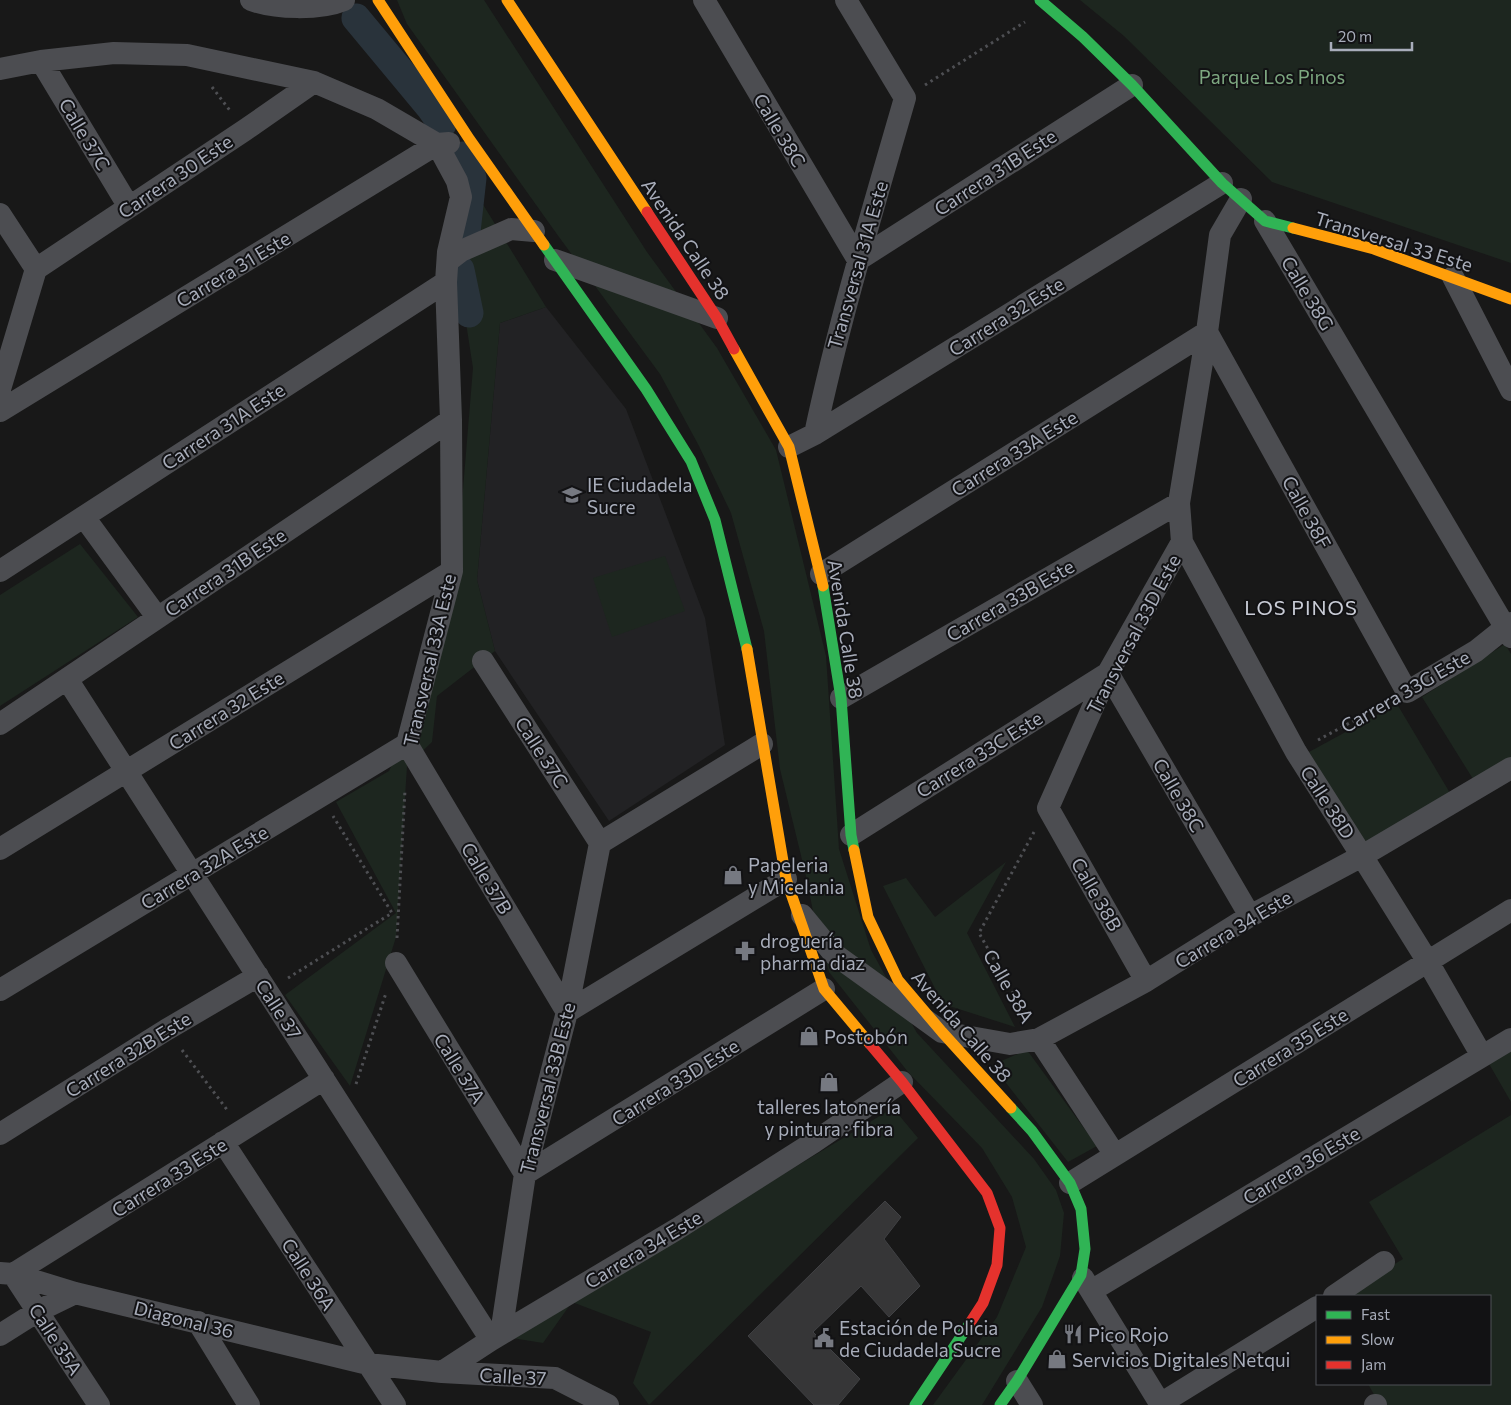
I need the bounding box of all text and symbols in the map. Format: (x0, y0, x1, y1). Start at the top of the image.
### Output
scale bar (1331, 20, 1412, 52)
text: 20 m (1338, 27, 1372, 45)
park label: Parque Los Pinos (1199, 65, 1345, 88)
street label: Calle 38C (749, 89, 811, 171)
street label: Calle 37C (55, 94, 115, 174)
street label: Carrera 31B Este (930, 124, 1060, 220)
street label: Carrera 30 Este (113, 129, 237, 223)
street label: Avenida Calle 38 (637, 174, 735, 304)
street label: Transversal 31A Este (822, 178, 892, 352)
street label: Transversal 33 Este (1312, 206, 1476, 276)
street label: Carrera 31 Este (172, 226, 294, 312)
street label: Calle 38G (1277, 252, 1339, 334)
street label: Carrera 32 Este (944, 271, 1068, 361)
street label: Carrera 31A Este (157, 378, 289, 474)
street label: Carrera 33A Este (947, 405, 1081, 501)
street label: Calle 38F (1278, 472, 1336, 552)
place label: IE Ciudadela Sucre (587, 473, 692, 518)
school or university icon: IE Ciudadela Sucre (561, 484, 583, 506)
street label: Carrera 31B Este (160, 523, 290, 621)
street label: Transversal 33D Este (1081, 550, 1185, 718)
street label: Carrera 33B Este (942, 554, 1078, 646)
street label: Avenida Calle 38 (824, 558, 868, 700)
street label: Transversal 33A Este (398, 571, 460, 749)
district label: LOS PINOS (1244, 595, 1358, 619)
street label: Carrera 33G Este (1336, 645, 1474, 737)
street label: Carrera 32 Este (164, 665, 288, 755)
street label: Carrera 33C Este (912, 706, 1046, 802)
street label: Calle 37C (511, 712, 573, 792)
street label: Calle 38C (1149, 754, 1209, 836)
street label: Calle 38D (1296, 761, 1360, 843)
street label: Carrera 32A Este (136, 820, 272, 914)
street label: Calle 37B (457, 838, 517, 918)
place label: Papeleria y Micelania (748, 853, 844, 898)
street label: Calle 38B (1067, 853, 1127, 935)
shop icon: Papeleria y Micelania (722, 864, 744, 886)
street label: Carrera 34 Este (1170, 885, 1296, 973)
place label: droguería pharma diaz (760, 929, 865, 974)
pharmacy icon: droguería pharma diaz (734, 940, 756, 962)
street label: Calle 38A (979, 945, 1039, 1027)
street label: Avenida Calle 38 (907, 965, 1017, 1087)
street label: Calle 37 (251, 975, 307, 1043)
street label: Transversal 33B Este (515, 1000, 579, 1176)
street label: Carrera 35 Este (1228, 1002, 1352, 1092)
street label: Carrera 32B Este (61, 1006, 195, 1102)
shop icon: Postobón (798, 1025, 820, 1047)
place label: Postobón (824, 1025, 908, 1048)
street label: Calle 37A (429, 1029, 491, 1107)
street label: Carrera 33D Este (607, 1034, 743, 1130)
shop icon: talleres latonería y pintura : fibra (818, 1071, 840, 1093)
place label: talleres latonería y pintura : fibra (757, 1095, 901, 1140)
street label: Carrera 36 Este (1238, 1121, 1364, 1209)
street label: Carrera 33 Este (107, 1132, 231, 1222)
street label: Carrera 34 Este (580, 1205, 706, 1293)
street label: Calle 36A (277, 1234, 341, 1314)
legend (1316, 1295, 1491, 1385)
street label: Diagonal 36 (132, 1296, 236, 1342)
street label: Calle 35A (24, 1299, 88, 1379)
text: Fast (1361, 1305, 1390, 1323)
place label: Estación de Policia de Ciudadela Sucre (839, 1316, 1001, 1361)
restaurant icon: Pico Rojo (1062, 1323, 1084, 1345)
place label: Pico Rojo (1088, 1323, 1169, 1346)
public building icon: Estación de Policia de Ciudadela Sucre (813, 1327, 835, 1349)
text: Slow (1361, 1330, 1394, 1348)
shop icon: Servicios Digitales Netqui (1046, 1348, 1068, 1370)
place label: Servicios Digitales Netqui (1072, 1348, 1291, 1371)
text: Jam (1361, 1355, 1386, 1373)
street label: Calle 37 (479, 1363, 547, 1389)

